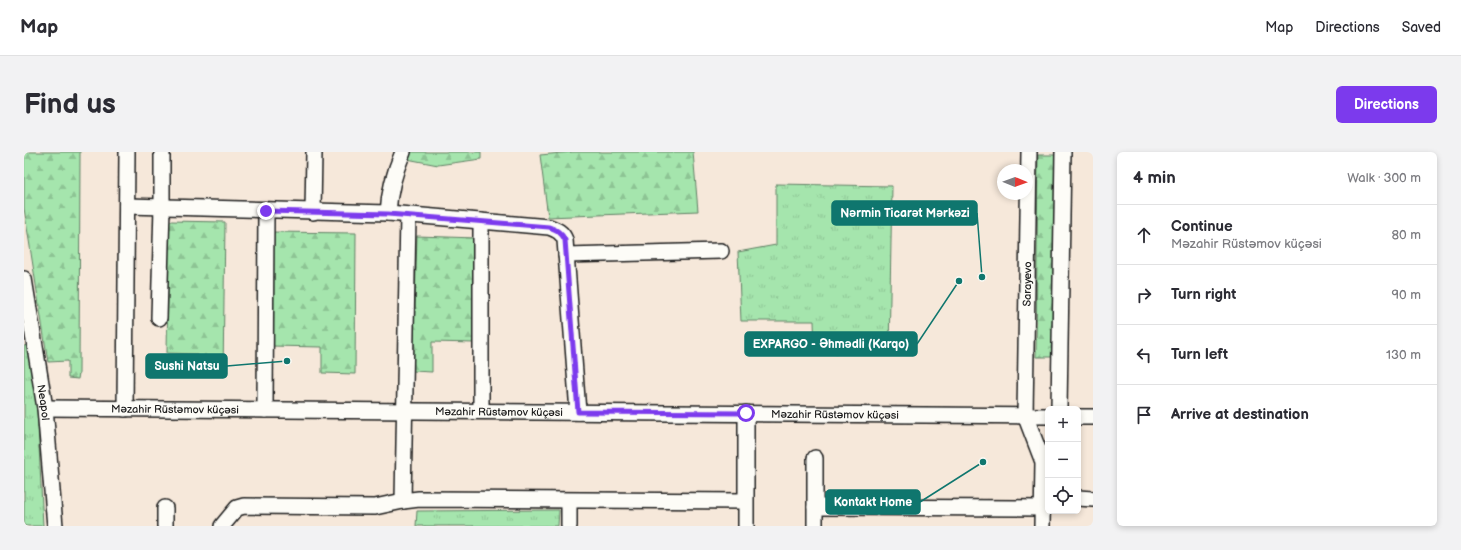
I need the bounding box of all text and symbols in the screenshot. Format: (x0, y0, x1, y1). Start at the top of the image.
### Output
text: Map (20, 16, 58, 39)
text: Map (1265, 19, 1293, 36)
text: Directions (1315, 19, 1380, 36)
text: Saved (1402, 19, 1441, 36)
button: Directions (1336, 86, 1437, 123)
text: Find us (24, 88, 116, 121)
north arrow (997, 164, 1033, 200)
text: 4 min (1133, 168, 1176, 188)
text: Walk · 300 m (1347, 170, 1421, 186)
callout: Nərmin Ticarət Mərkəzi (832, 201, 977, 225)
route end (257, 202, 275, 220)
text: Nərmin Ticarət Mərkəzi (840, 206, 970, 221)
text: Continue (1171, 217, 1233, 236)
icon: ahead (1133, 224, 1155, 246)
text: 80 m (1392, 227, 1421, 243)
text: Məzahir Rüstəmov küçəsi (1171, 236, 1322, 252)
street label: Sarayevo (1021, 261, 1034, 307)
icon: right (1133, 284, 1155, 306)
text: Turn right (1171, 285, 1236, 304)
text: 90 m (1392, 287, 1421, 303)
callout: EXPARGO - Əhmədli (Karqo) (745, 332, 917, 356)
text: EXPARGO - Əhmədli (Karqo) (753, 337, 909, 352)
icon: left (1133, 344, 1155, 366)
text: Turn left (1171, 345, 1228, 364)
text: 130 m (1386, 347, 1421, 363)
callout: Sushi Natsu (146, 354, 227, 378)
text: Sushi Natsu (154, 359, 220, 374)
street label: Neapol (34, 384, 52, 421)
street label: Məzahir Rüstəmov küçəsi (111, 403, 239, 417)
route start (737, 404, 755, 422)
icon: arrive (1133, 404, 1155, 426)
street label: Məzahir Rüstəmov küçəsi (435, 405, 563, 419)
text: Arrive at destination (1171, 405, 1309, 424)
map controls (1045, 406, 1081, 514)
button: + (1045, 406, 1081, 442)
street label: Məzahir Rüstəmov küçəsi (771, 408, 899, 422)
button: − (1045, 442, 1081, 478)
button: locate (1045, 478, 1081, 514)
callout: Kontakt Home (826, 490, 920, 514)
text: Kontakt Home (834, 495, 912, 510)

